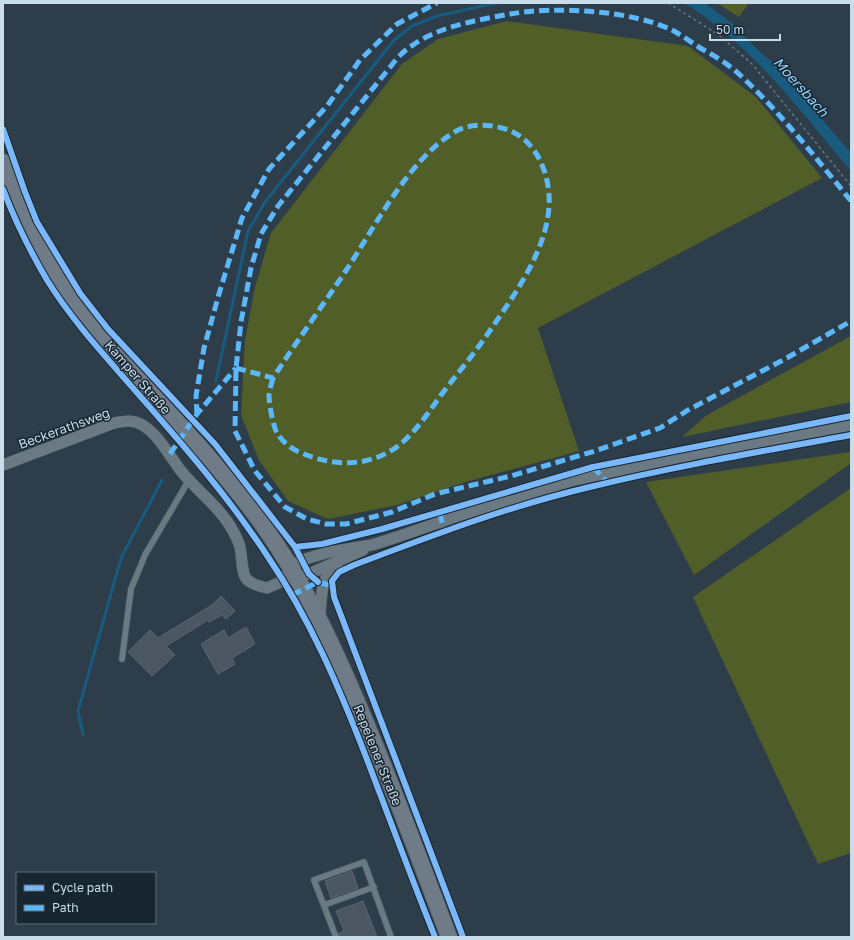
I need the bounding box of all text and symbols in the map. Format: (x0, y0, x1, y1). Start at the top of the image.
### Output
scale bar (710, 16, 780, 42)
text: 50 m (716, 22, 744, 37)
water label: Moersbach (770, 53, 833, 121)
street label: Kamper Straße (102, 337, 174, 417)
street label: Beckerathsweg (16, 404, 112, 452)
street label: Repelener Straße (350, 702, 406, 808)
legend (16, 872, 156, 924)
text: Cycle path (52, 880, 113, 895)
text: Path (52, 900, 79, 915)

